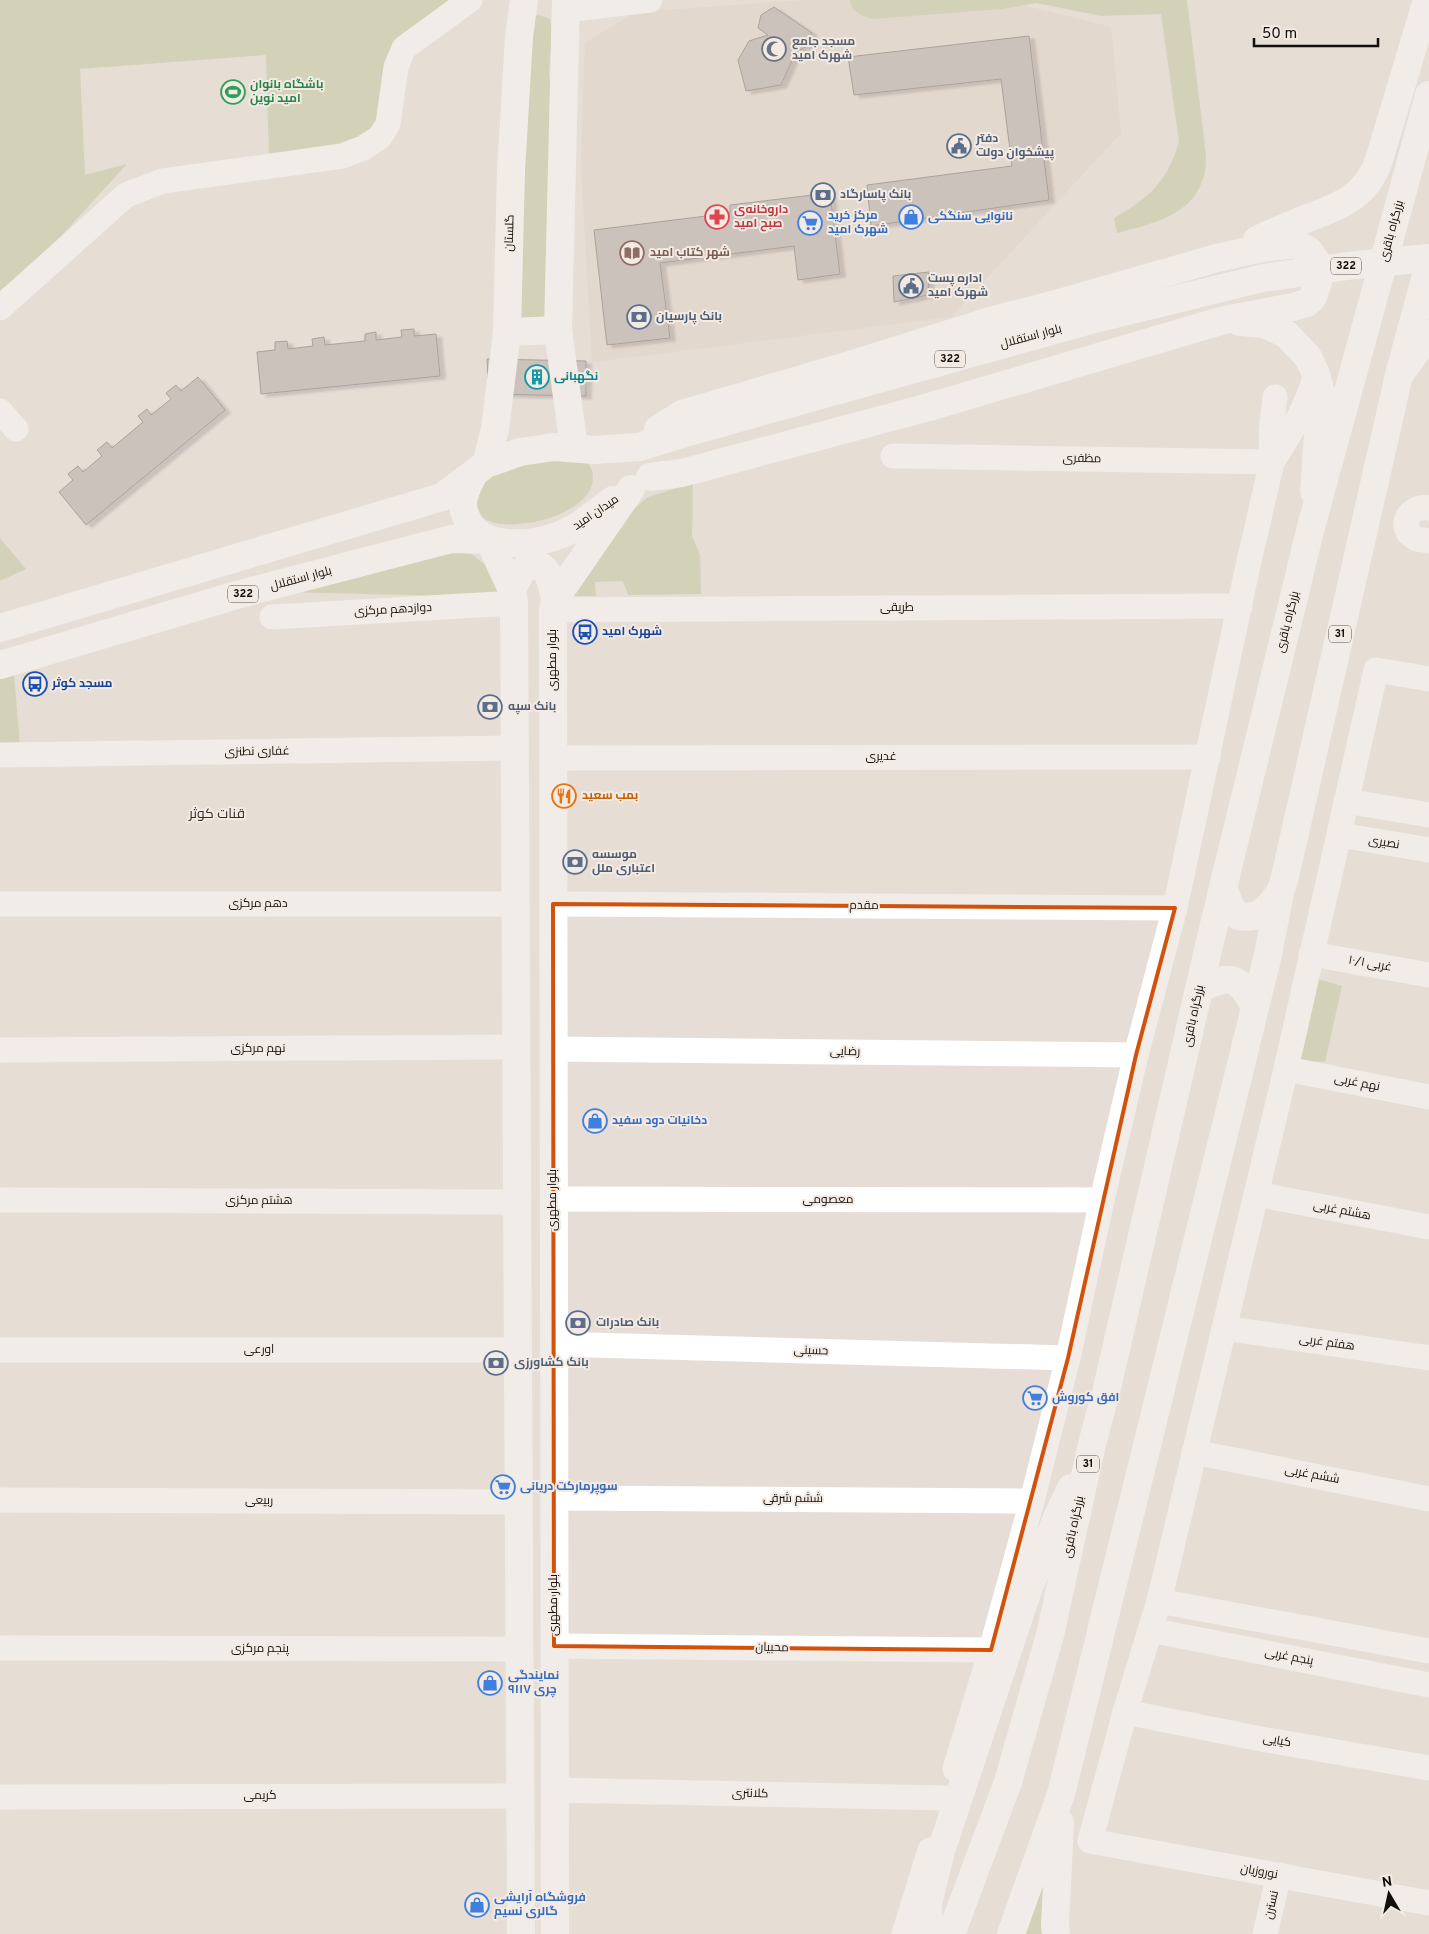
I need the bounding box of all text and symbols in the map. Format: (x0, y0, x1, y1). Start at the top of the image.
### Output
scale bar (1254, 15, 1378, 47)
text: 50 m (1262, 25, 1297, 44)
place label: مسجد جامع شهرک امید (792, 34, 855, 64)
mosque icon: مسجد جامع شهرک امید (761, 36, 787, 62)
place label: باشگاه بانوان امید نوین (250, 77, 324, 107)
sports icon: باشگاه بانوان امید نوین (220, 79, 246, 105)
place label: دفتر پیشخوان دولت (975, 131, 1055, 161)
public building icon: دفتر پیشخوان دولت (946, 133, 972, 159)
bank icon: بانک پاسارگاد (810, 182, 836, 208)
place label: بانک پاسارگاد (840, 187, 911, 203)
street label: بزرگراه باقری (1376, 198, 1408, 264)
place label: داروخانه‌ی صبح امید (734, 202, 788, 232)
pharmacy icon: داروخانه‌ی صبح امید (704, 204, 730, 230)
shop icon: نانوایی سنگکی (898, 204, 924, 230)
place label: مرکز خرید شهرک امید (828, 208, 888, 238)
place label: نانوایی سنگکی (928, 209, 1013, 225)
supermarket icon: مرکز خرید شهرک امید (797, 210, 823, 236)
street label: گلستان (501, 214, 519, 252)
library icon: شهر کتاب امید (619, 240, 645, 266)
place label: شهر کتاب امید (650, 245, 730, 261)
road number: 322 (1331, 258, 1361, 274)
place label: اداره پست شهرک امید (928, 271, 988, 301)
public building icon: اداره پست شهرک امید (898, 273, 924, 299)
bank icon: بانک پارسیان (626, 304, 652, 330)
place label: بانک پارسیان (656, 309, 722, 325)
street label: بلوار استقلال (998, 321, 1064, 353)
road number: 322 (935, 350, 965, 368)
building icon: نگهبانی (524, 364, 550, 390)
place label: نگهبانی (554, 369, 598, 385)
street label: مظفری (1063, 451, 1101, 467)
street label: میدان امید (570, 492, 622, 534)
street label: بلوار استقلال (268, 563, 334, 595)
road number: 322 (228, 586, 258, 602)
street label: بزرگراه باقری (1273, 589, 1303, 655)
street label: دوازدهم مرکزی (354, 600, 433, 620)
street label: طریقی (880, 600, 914, 616)
bus stop icon: شهرک امید (572, 619, 598, 645)
place label: شهرک امید (602, 624, 662, 640)
road number: 31 (1329, 626, 1351, 642)
street label: بلوار مطهری (545, 629, 561, 691)
bus stop icon: مسجد کوثر (22, 671, 48, 697)
place label: مسجد کوثر (51, 676, 113, 692)
bank icon: بانک سپه (477, 694, 503, 720)
place label: بانک سپه (508, 699, 556, 715)
street label: غفاری نطنزی (224, 743, 290, 761)
street label: غدیری (865, 749, 897, 765)
restaurant icon: بمب سعید (551, 783, 577, 809)
place label: بمب سعید (582, 788, 638, 804)
district label: قنات کوثر (188, 806, 245, 823)
street label: نصیری (1367, 833, 1401, 853)
place label: موسسه اعتباری ملل (592, 847, 655, 877)
bank icon: موسسه اعتباری ملل (562, 849, 588, 875)
street label: دهم مرکزی (228, 896, 288, 912)
street label: مقدم (849, 898, 879, 914)
street label: ۱۰/۱ غربی (1347, 952, 1393, 976)
street label: بزرگراه باقری (1180, 983, 1208, 1049)
street label: نهم مرکزی (230, 1041, 286, 1057)
street label: رضایی (830, 1044, 860, 1060)
street label: نهم غربی (1333, 1071, 1381, 1095)
shop icon: دخانیات دود سفید (582, 1108, 608, 1134)
place label: دخانیات دود سفید (612, 1113, 707, 1129)
street label: بلوار مطهری (545, 1169, 561, 1231)
street label: معصومی (803, 1192, 853, 1208)
street label: هشتم مرکزی (225, 1193, 293, 1209)
street label: هشتم غربی (1312, 1198, 1372, 1224)
bank icon: بانک صادرات (565, 1310, 591, 1336)
place label: بانک صادرات (596, 1315, 659, 1331)
street label: هفتم غربی (1298, 1331, 1356, 1355)
street label: اورعی (244, 1342, 274, 1358)
street label: حسینی (793, 1342, 829, 1360)
bank icon: بانک کشاورزی (483, 1350, 509, 1376)
place label: بانک کشاورزی (514, 1355, 589, 1371)
supermarket icon: افق کوروش (1022, 1385, 1048, 1411)
place label: افق کوروش (1052, 1390, 1119, 1406)
road number: 31 (1077, 1456, 1099, 1472)
street label: ششم غربی (1283, 1462, 1341, 1488)
supermarket icon: سوپرمارکت دریانی (490, 1474, 516, 1500)
place label: سوپرمارکت دریانی (520, 1479, 618, 1495)
street label: ششم شرقی (763, 1491, 823, 1507)
street label: ربیعی (245, 1493, 273, 1509)
street label: بزرگراه باقری (1060, 1494, 1088, 1560)
street label: بلوار مطهری (546, 1574, 562, 1636)
street label: محبیان (755, 1640, 789, 1656)
street label: پنجم مرکزی (231, 1641, 290, 1657)
street label: پنجم غربی (1263, 1644, 1315, 1670)
place label: نمایندگی ۹۱۱۷ چری (508, 1668, 559, 1698)
shop icon: نمایندگی ۹۱۱۷ چری (477, 1670, 503, 1696)
street label: کیایی (1262, 1731, 1292, 1751)
street label: کلانتری (732, 1786, 768, 1802)
street label: کریمی (243, 1788, 277, 1804)
street label: نوروزیان (1239, 1861, 1279, 1883)
north arrow (1364, 1869, 1414, 1919)
text: N (1381, 1873, 1394, 1892)
street label: نسترن (1261, 1889, 1283, 1921)
place label: فروشگاه آرایشی گالری نسیم (494, 1890, 586, 1920)
shop icon: فروشگاه آرایشی گالری نسیم (464, 1892, 490, 1918)

